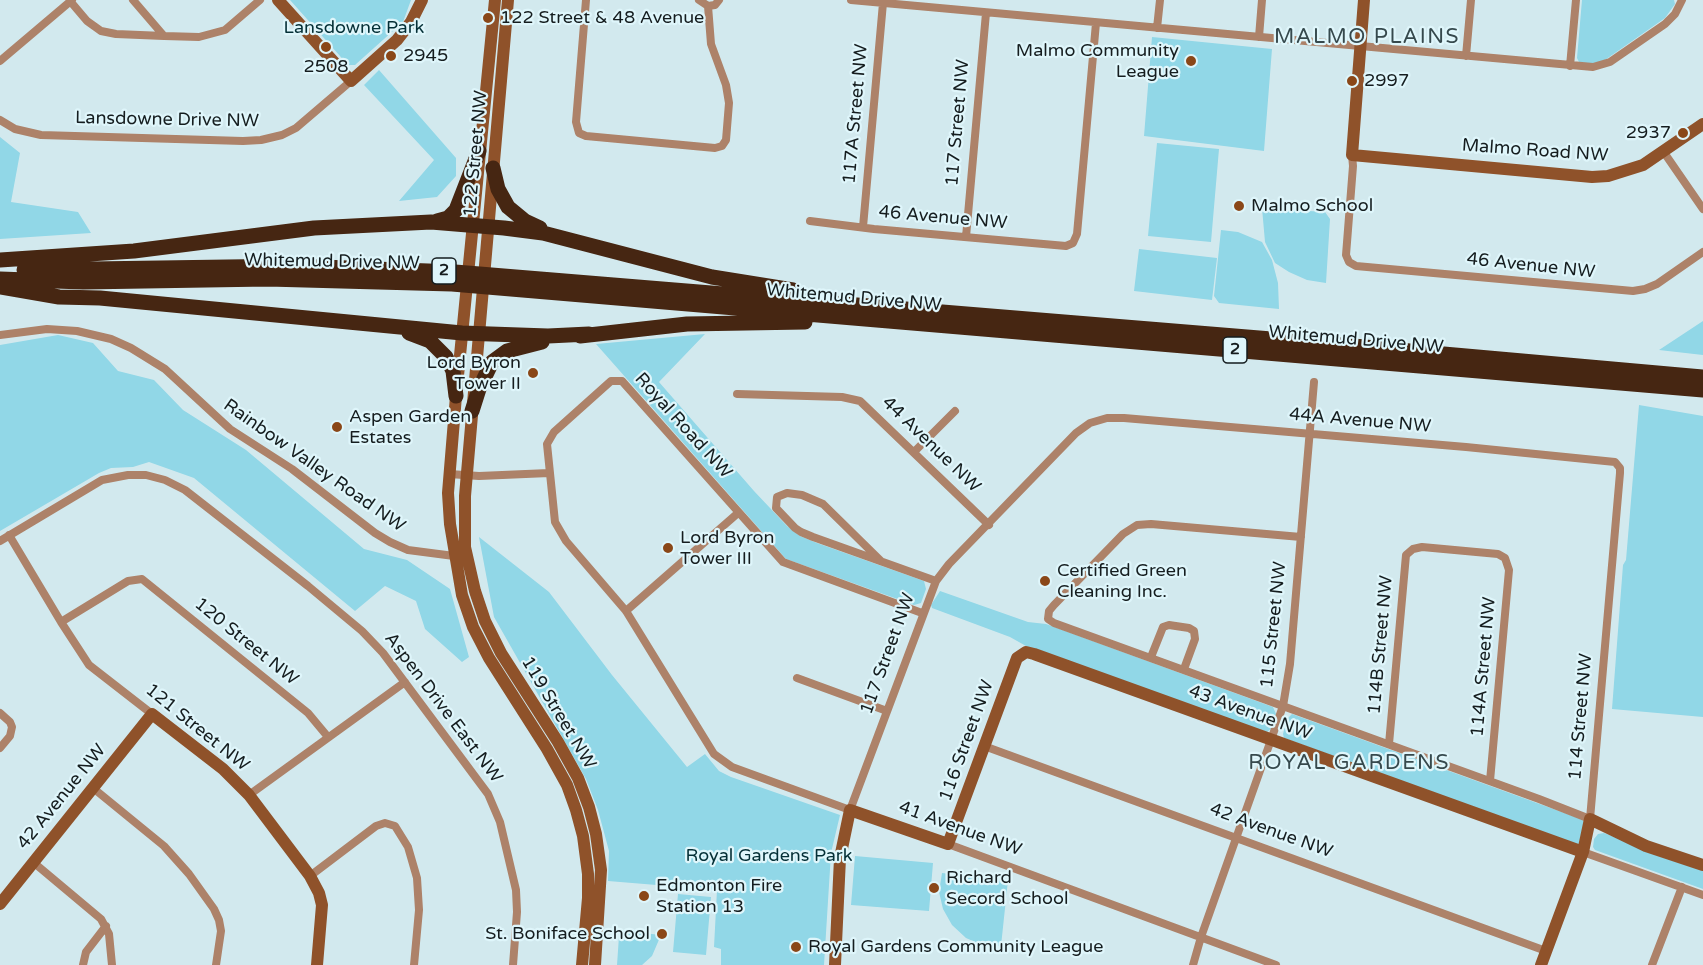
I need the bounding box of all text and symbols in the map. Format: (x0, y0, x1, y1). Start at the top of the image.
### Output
place label: 122 Street & 48 Avenue (500, 7, 704, 29)
marker: 122 Street & 48 Avenue (481, 11, 495, 25)
park label: Lansdowne Park (284, 17, 424, 39)
district label: MALMO PLAINS (1274, 24, 1460, 50)
marker: 2508 (319, 40, 333, 54)
place label: Malmo Community League (1016, 40, 1179, 82)
street label: 117A Street NW (839, 43, 873, 185)
place label: 2945 (403, 45, 448, 67)
marker: 2945 (384, 49, 398, 63)
marker: Malmo Community League (1184, 54, 1198, 68)
place label: 2508 (303, 56, 349, 78)
street label: 117 Street NW (942, 59, 974, 187)
place label: 2997 (1364, 70, 1409, 92)
marker: 2997 (1345, 74, 1359, 88)
street label: 122 Street NW (460, 90, 492, 218)
street label: Lansdowne Drive NW (75, 108, 259, 132)
place label: 2937 (1626, 122, 1671, 144)
marker: 2937 (1676, 126, 1690, 140)
street label: Malmo Road NW (1461, 135, 1609, 167)
place label: Malmo School (1251, 195, 1373, 217)
marker: Malmo School (1232, 199, 1246, 213)
street label: 46 Avenue NW (878, 202, 1008, 234)
street label: 46 Avenue NW (1466, 249, 1596, 283)
street label: Whitemud Drive NW (244, 250, 420, 274)
road number: 2 (432, 258, 456, 284)
street label: Whitemud Drive NW (766, 280, 942, 316)
street label: Whitemud Drive NW (1268, 322, 1444, 358)
road number: 2 (1223, 337, 1247, 363)
place label: Lord Byron Tower II (427, 352, 521, 394)
marker: Lord Byron Tower II (526, 366, 540, 380)
street label: Royal Road NW (630, 369, 736, 483)
street label: 44 Avenue NW (877, 392, 985, 498)
street label: Rainbow Valley Road NW (219, 395, 409, 537)
street label: 44A Avenue NW (1288, 404, 1432, 438)
place label: Aspen Garden Estates (349, 406, 471, 448)
marker: Aspen Garden Estates (330, 420, 344, 434)
place label: Lord Byron Tower III (680, 527, 774, 570)
marker: Lord Byron Tower III (661, 541, 675, 555)
place label: Certified Green Cleaning Inc. (1057, 560, 1187, 602)
street label: 115 Street NW (1257, 561, 1291, 689)
marker: Certified Green Cleaning Inc. (1038, 574, 1052, 588)
street label: 114B Street NW (1364, 574, 1398, 716)
street label: 117 Street NW (856, 590, 920, 718)
street label: 120 Street NW (190, 594, 302, 690)
street label: 114A Street NW (1467, 596, 1501, 738)
street label: Aspen Drive East NW (379, 629, 507, 787)
street label: 119 Street NW (516, 653, 600, 773)
street label: 114 Street NW (1565, 653, 1597, 781)
street label: 116 Street NW (935, 677, 999, 805)
street label: 121 Street NW (141, 680, 253, 776)
street label: 43 Avenue NW (1186, 681, 1314, 745)
street label: 42 Avenue NW (13, 740, 111, 854)
district label: ROYAL GARDENS (1248, 750, 1450, 776)
street label: 41 Avenue NW (896, 797, 1024, 861)
street label: 42 Avenue NW (1207, 799, 1335, 863)
park label: Royal Gardens Park (685, 845, 853, 867)
place label: Richard Secord School (946, 867, 1068, 910)
place label: Edmonton Fire Station 13 (656, 875, 782, 918)
marker: Richard Secord School (927, 881, 941, 895)
marker: Edmonton Fire Station 13 (637, 889, 651, 903)
place label: St. Boniface School (485, 923, 650, 945)
marker: St. Boniface School (655, 927, 669, 941)
place label: Royal Gardens Community League (808, 936, 1104, 958)
marker: Royal Gardens Community League (789, 940, 803, 954)

